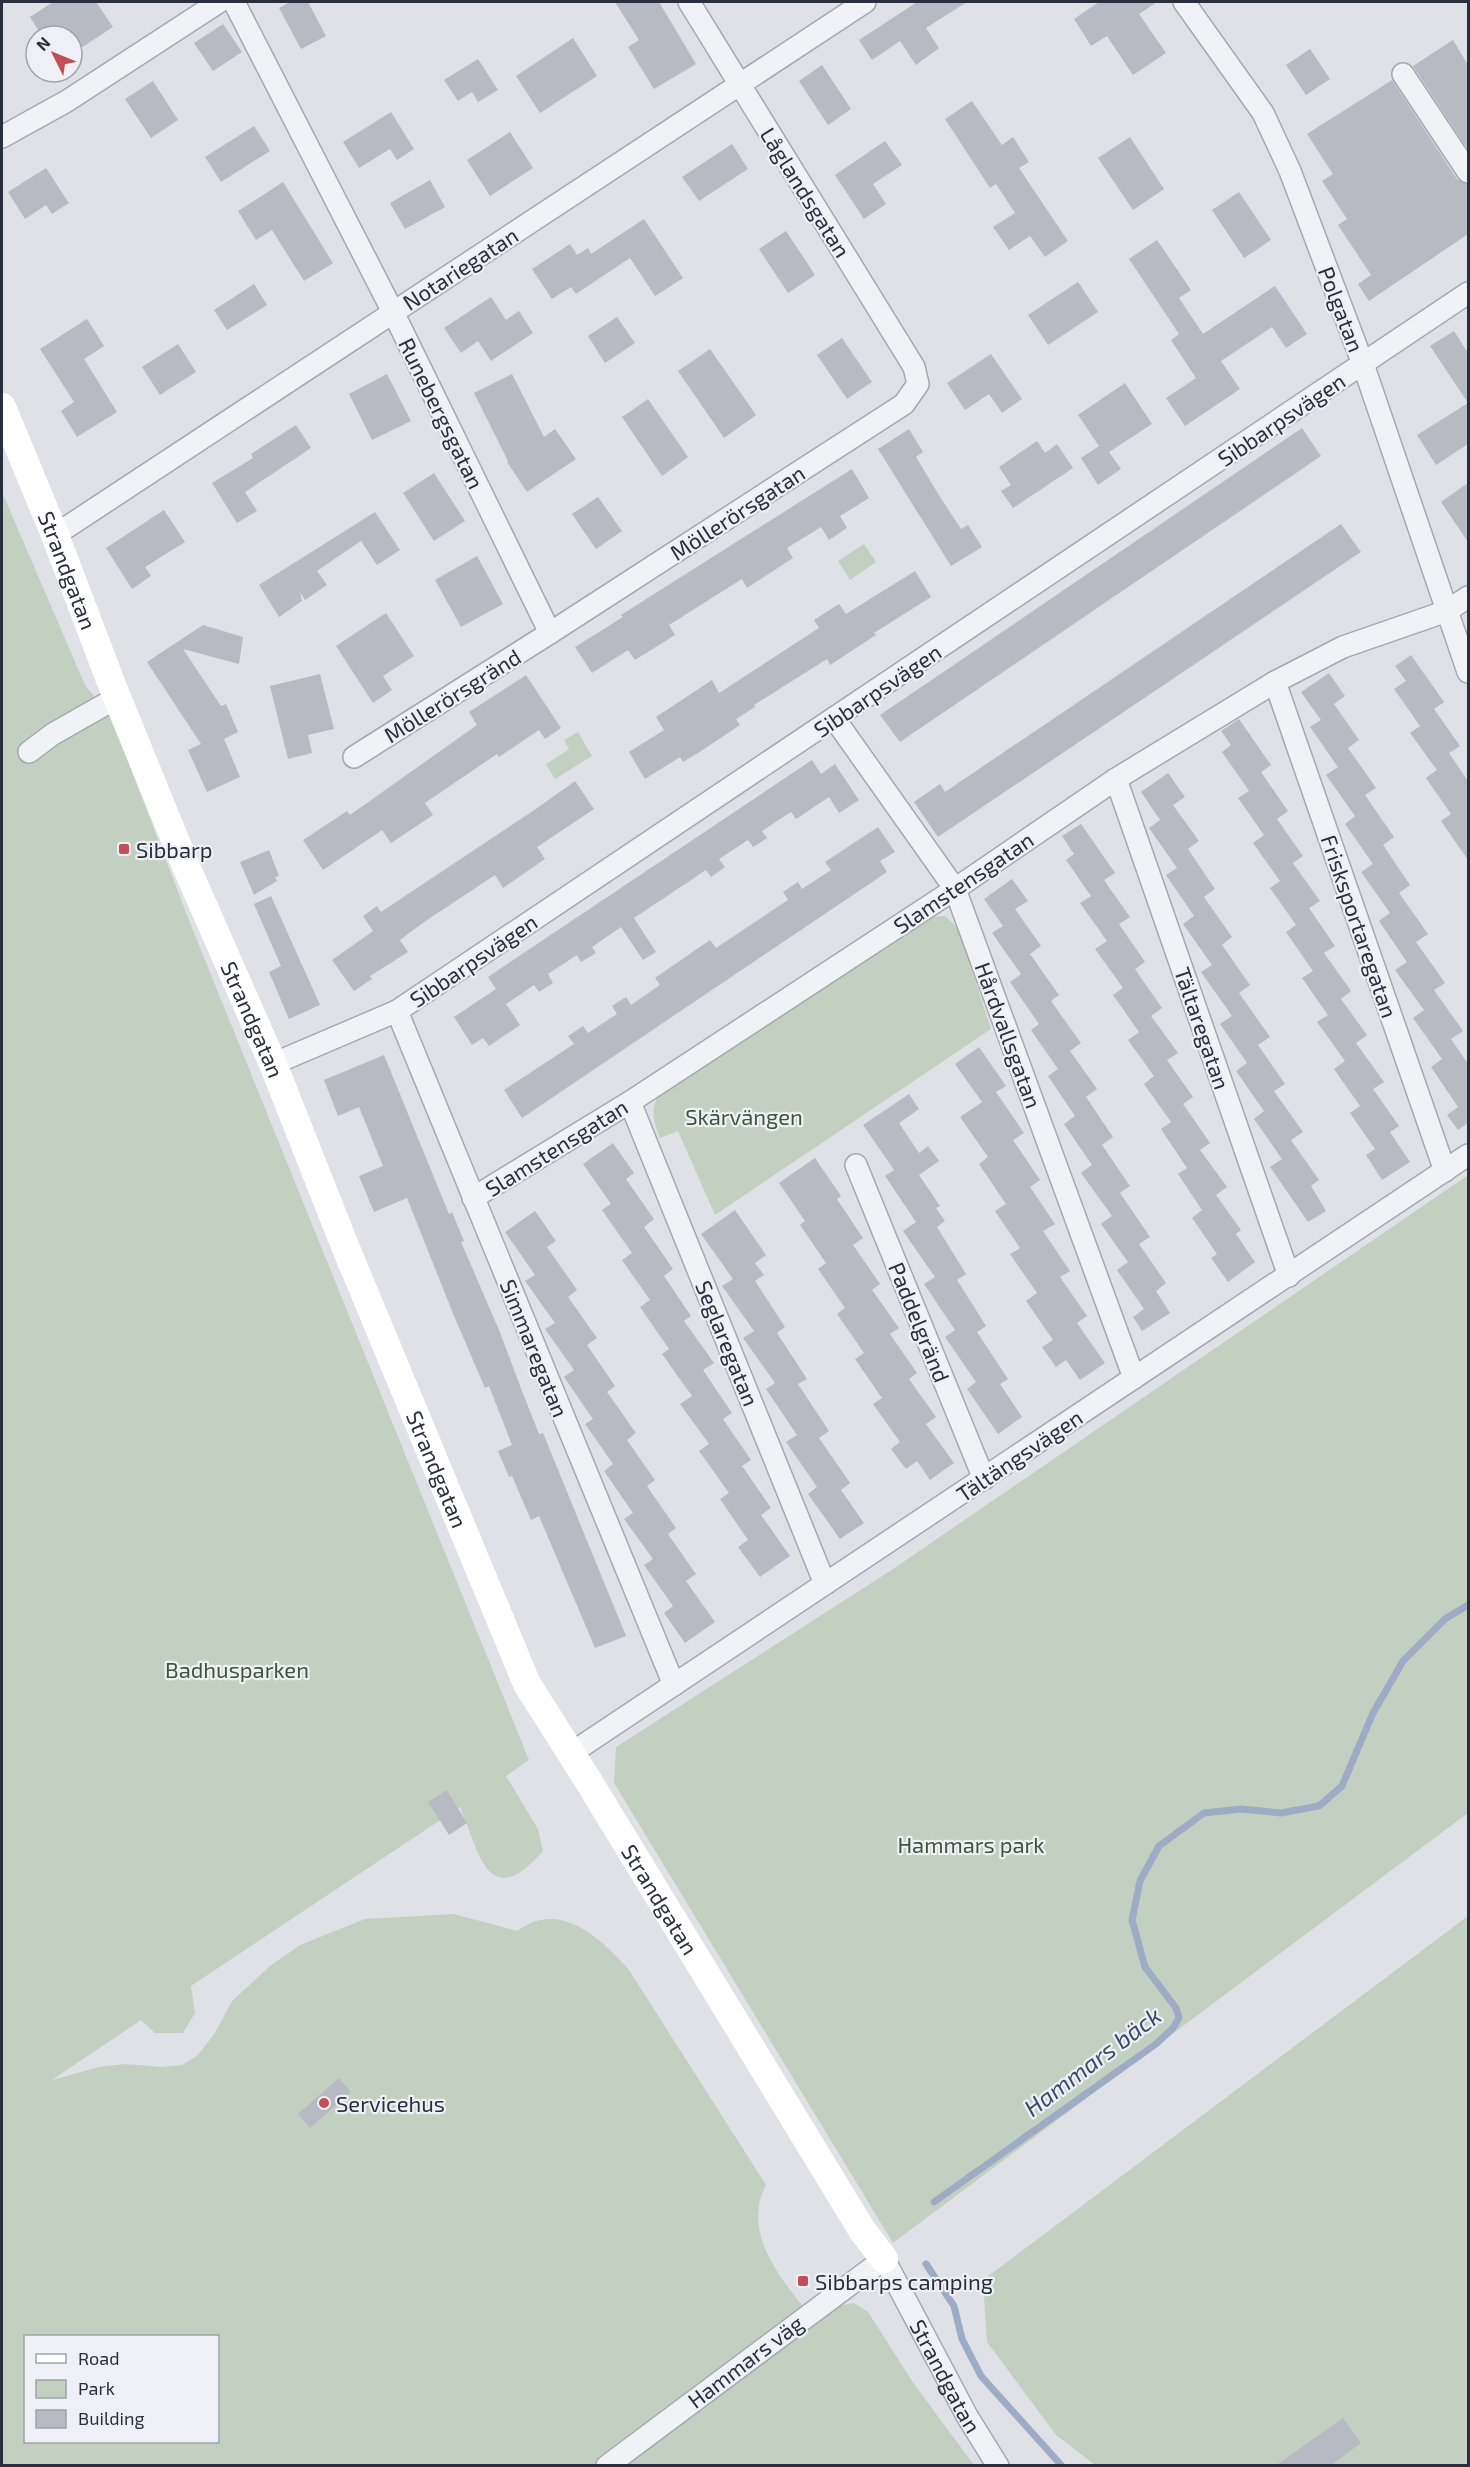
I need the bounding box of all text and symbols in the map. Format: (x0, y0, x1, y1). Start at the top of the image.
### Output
north arrow (24, 24, 84, 84)
text: N (32, 33, 54, 54)
street label: Låglandsgatan (756, 122, 856, 262)
street label: Notariegatan (398, 221, 522, 315)
street label: Polgatan (1314, 263, 1370, 355)
street label: Runebergsgatan (394, 333, 490, 493)
street label: Sibbarpsvägen (1212, 367, 1350, 471)
street label: Möllerörsgatan (665, 459, 809, 565)
street label: Strandgatan (34, 507, 103, 633)
street label: Sibbarpsvägen (808, 638, 946, 742)
street label: Möllerörsgränd (379, 643, 525, 747)
street label: Slamstensgatan (888, 826, 1038, 938)
street label: Frisksportaregatan (1317, 831, 1403, 1021)
place label: Sibbarp (136, 836, 213, 862)
marker: Sibbarp (117, 842, 131, 856)
street label: Sibbarpsvägen (404, 908, 542, 1012)
street label: Strandgatan (216, 957, 290, 1081)
street label: Hårdvallsgatan (971, 959, 1047, 1111)
street label: Tältaregatan (1170, 964, 1236, 1092)
street label: Slamstensgatan (480, 1093, 632, 1201)
park label: Skärvängen (685, 1103, 803, 1129)
street label: Paddelgränd (884, 1258, 956, 1386)
street label: Simmaregatan (496, 1275, 574, 1421)
street label: Seglaregatan (691, 1277, 765, 1409)
street label: Tältängsvägen (951, 1403, 1087, 1507)
street label: Strandgatan (402, 1407, 474, 1531)
park label: Badhusparken (165, 1656, 309, 1682)
park label: Hammars park (897, 1831, 1045, 1857)
street label: Strandgatan (617, 1839, 704, 1959)
water label: Hammars bäck (1018, 2000, 1166, 2122)
place label: Servicehus (336, 2090, 445, 2116)
marker: Servicehus (317, 2096, 331, 2110)
place label: Sibbarps camping (815, 2268, 993, 2294)
marker: Sibbarps camping (796, 2274, 810, 2288)
street label: Hammars väg (682, 2309, 808, 2413)
street label: Strandgatan (905, 2315, 987, 2437)
legend (24, 2335, 219, 2443)
text: Road (78, 2347, 119, 2369)
text: Park (78, 2377, 115, 2399)
text: Building (78, 2407, 145, 2429)

